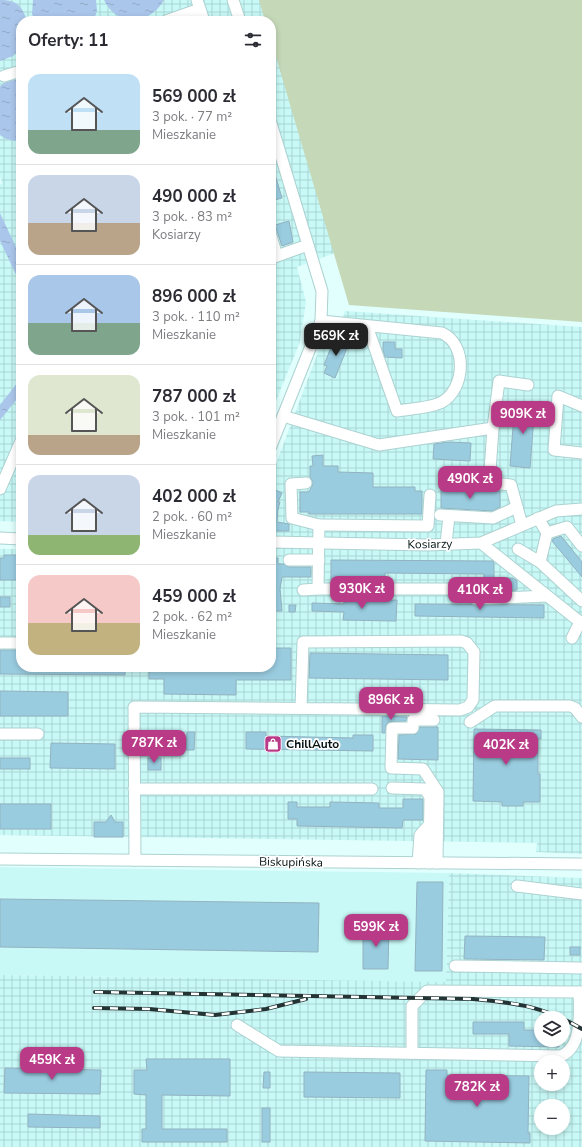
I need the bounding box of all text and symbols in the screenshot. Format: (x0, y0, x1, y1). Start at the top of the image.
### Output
text: Oferty: 11 (28, 29, 108, 52)
icon: filters (242, 29, 264, 51)
text: 569 000 zł (152, 85, 236, 108)
icon: home (60, 90, 108, 138)
text: 3 pok. · 77 m² (152, 108, 232, 126)
text: Mieszkanie (152, 126, 216, 144)
text: 490 000 zł (152, 185, 236, 208)
icon: home (60, 191, 108, 239)
text: 3 pok. · 83 m² (152, 208, 232, 226)
text: Kosiarzy (152, 226, 201, 244)
text: 896 000 zł (152, 285, 236, 308)
icon: home (60, 291, 108, 339)
text: 3 pok. · 110 m² (152, 308, 240, 326)
pin: 569K zł (299, 323, 373, 357)
text: Mieszkanie (152, 326, 216, 344)
text: 569K zł (313, 327, 359, 345)
text: 787 000 zł (152, 385, 236, 408)
icon: home (60, 391, 108, 439)
pin: 909K zł (486, 401, 560, 435)
text: 909K zł (500, 405, 546, 423)
text: 3 pok. · 101 m² (152, 408, 240, 426)
text: Mieszkanie (152, 426, 216, 444)
pin: 490K zł (433, 466, 507, 500)
text: 490K zł (447, 470, 493, 488)
text: 402 000 zł (152, 485, 236, 508)
icon: home (60, 491, 108, 539)
text: 2 pok. · 60 m² (152, 508, 232, 526)
text: Mieszkanie (152, 526, 216, 544)
street label: Kosiarzy (407, 536, 453, 552)
pin: 930K zł (325, 576, 399, 610)
pin: 410K zł (443, 577, 517, 611)
text: 930K zł (339, 580, 385, 598)
text: 410K zł (457, 581, 503, 599)
text: 459 000 zł (152, 585, 236, 608)
icon: home (60, 591, 108, 639)
text: 2 pok. · 62 m² (152, 608, 232, 626)
text: Mieszkanie (152, 626, 216, 644)
pin: 896K zł (354, 687, 428, 721)
text: 896K zł (368, 691, 414, 709)
pin: 787K zł (117, 730, 191, 764)
pin: 402K zł (469, 732, 543, 766)
text: 787K zł (131, 734, 177, 752)
shop icon: ChillAuto (263, 734, 283, 754)
place label: ChillAuto (286, 736, 339, 752)
text: 402K zł (483, 736, 529, 754)
street label: Biskupińska (259, 853, 323, 871)
pin: 599K zł (339, 914, 413, 948)
text: 599K zł (353, 918, 399, 936)
map controls (534, 1011, 570, 1135)
button: layers (534, 1011, 570, 1047)
pin: 459K zł (15, 1047, 89, 1081)
text: 459K zł (29, 1051, 75, 1069)
button: + (534, 1055, 570, 1091)
pin: 782K zł (440, 1074, 514, 1108)
text: 782K zł (454, 1078, 500, 1096)
button: − (534, 1099, 570, 1135)

